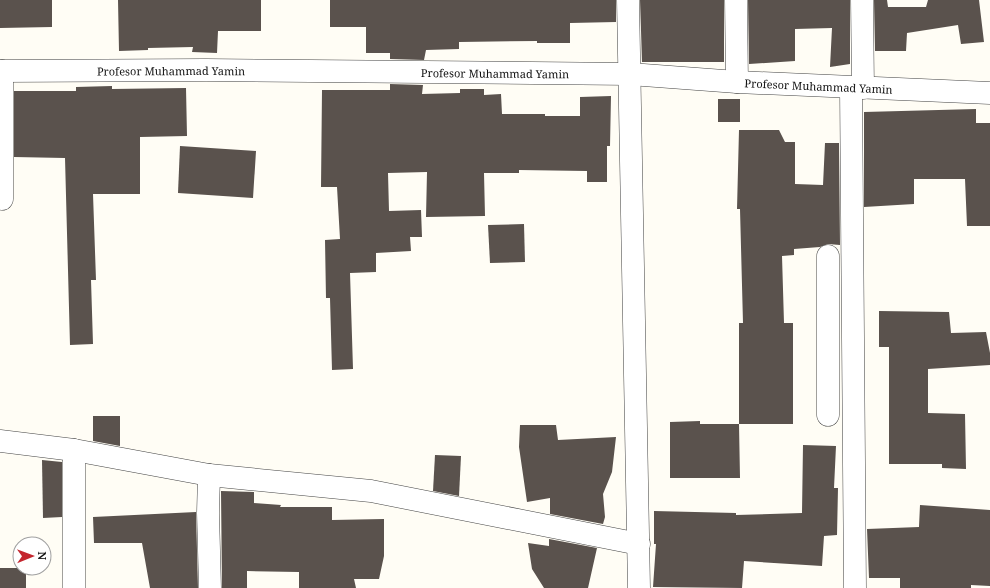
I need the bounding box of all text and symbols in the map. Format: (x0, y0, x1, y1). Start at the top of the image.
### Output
street label: Profesor Muhammad Yamin (97, 62, 245, 78)
street label: Profesor Muhammad Yamin (421, 65, 569, 81)
street label: Profesor Muhammad Yamin (744, 75, 893, 96)
north arrow (12, 536, 52, 576)
text: N (35, 551, 50, 561)

